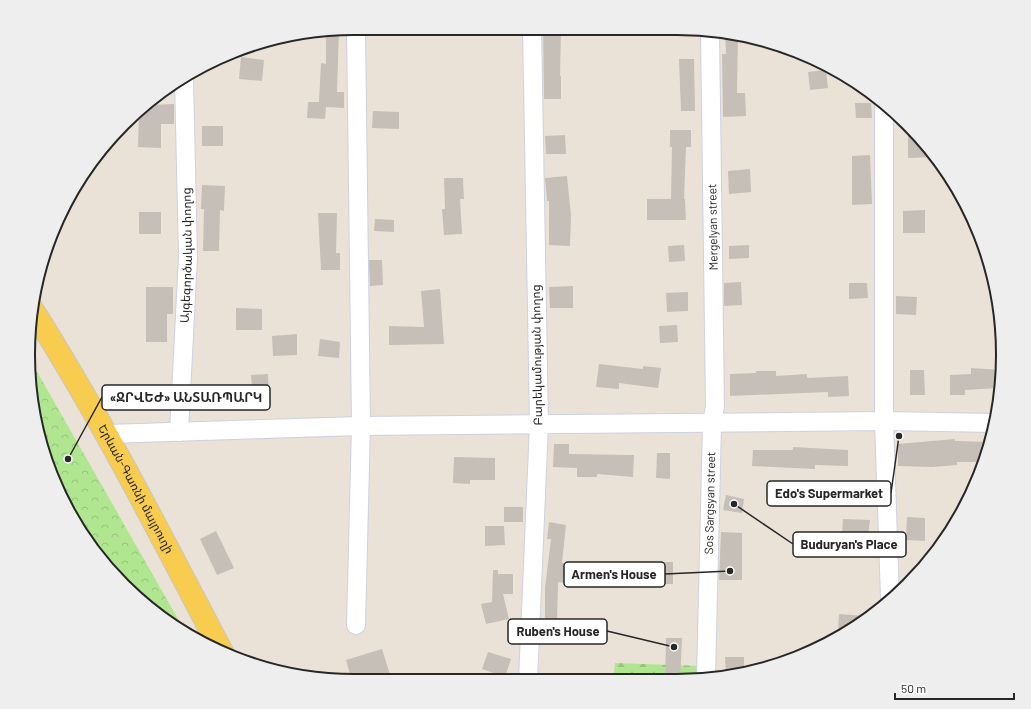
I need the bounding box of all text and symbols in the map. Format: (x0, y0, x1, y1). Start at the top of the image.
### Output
street label: Mergelyan street (704, 184, 720, 270)
street label: Այգեգործական փողոց (177, 187, 195, 323)
street label: Բարեկամության փողոց (528, 284, 545, 426)
callout: «ՋՐՎԵԺ» ԱՆՏԱՌՊԱՐԿ (102, 385, 270, 410)
text: «ՋՐՎԵԺ» ԱՆՏԱՌՊԱՐԿ (110, 389, 262, 405)
street label: Երևան-Գառնի մայրուղի (96, 422, 177, 556)
street label: Sos Sargsyan street (701, 451, 717, 555)
callout: Edo's Supermarket (767, 481, 891, 506)
text: Edo's Supermarket (775, 485, 883, 501)
callout: Buduryan's Place (793, 532, 906, 557)
text: Buduryan's Place (800, 536, 898, 552)
callout: Armen's House (564, 562, 665, 587)
text: Armen's House (571, 566, 657, 582)
callout: Ruben's House (508, 619, 607, 644)
text: Ruben's House (516, 623, 600, 639)
scale bar (895, 675, 1014, 701)
text: 50 m (901, 681, 926, 695)

